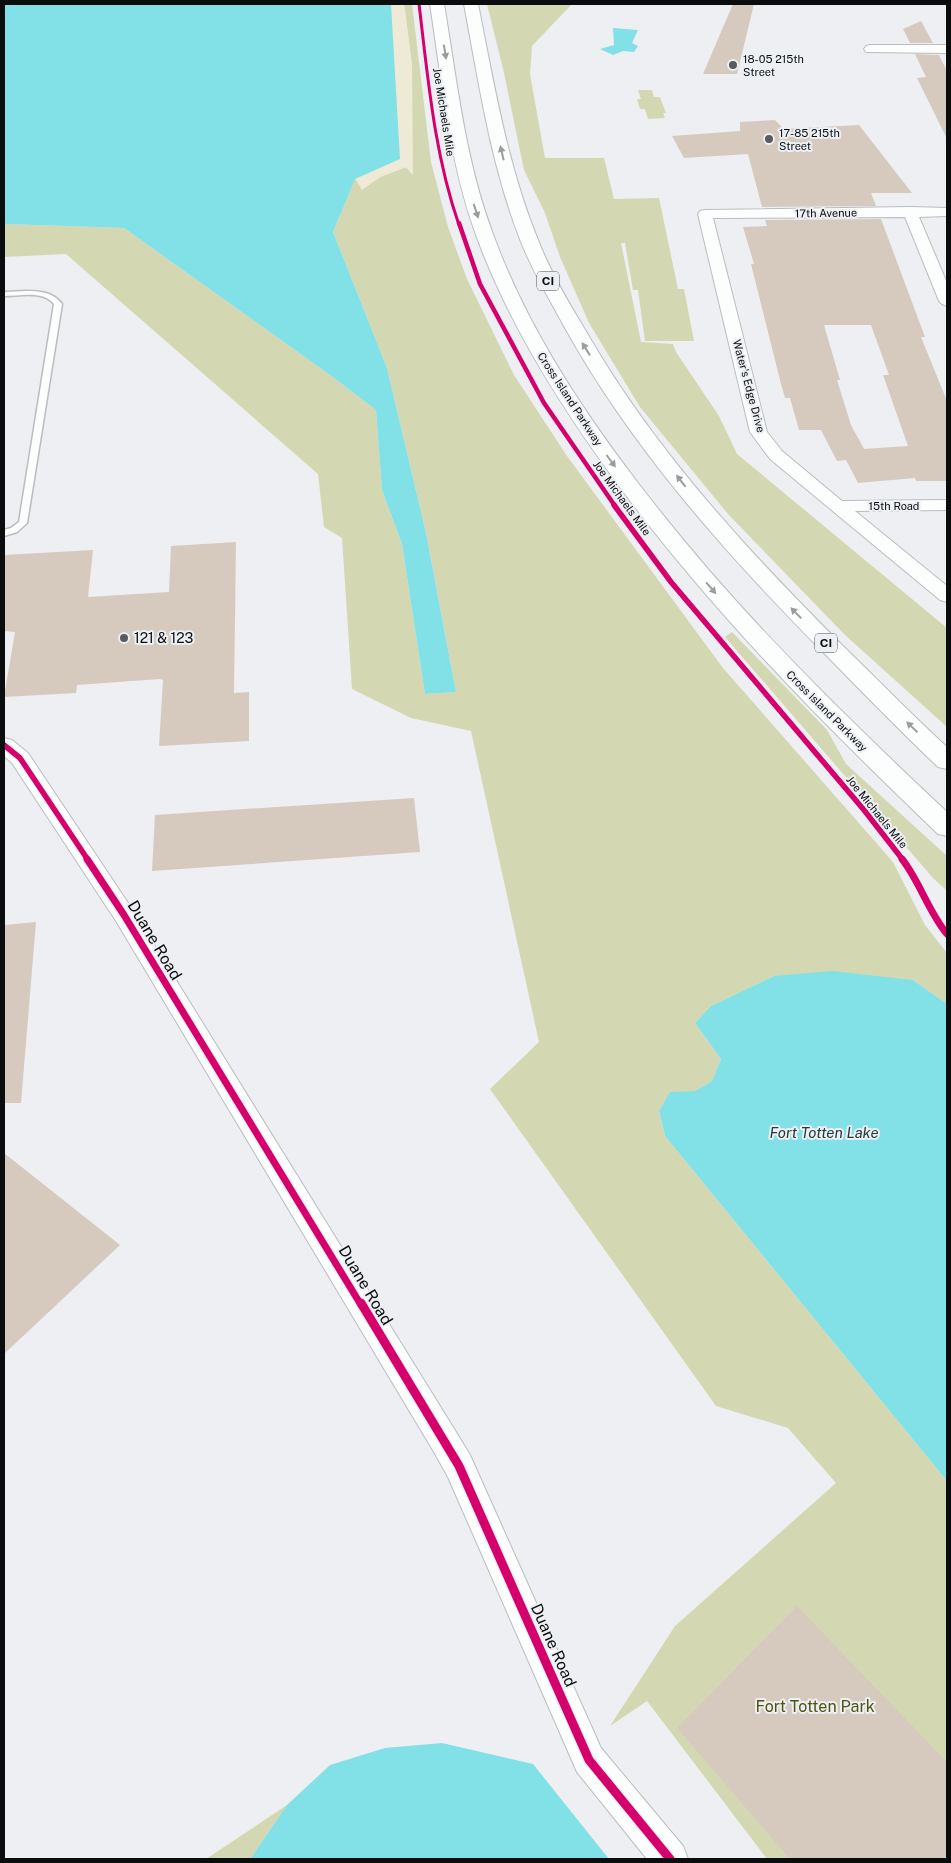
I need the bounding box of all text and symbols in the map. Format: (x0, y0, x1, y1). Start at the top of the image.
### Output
one-way arrow (441, 44, 449, 60)
place label: 18-05 215th Street (743, 53, 804, 78)
marker: 18-05 215th Street (727, 59, 739, 71)
street label: Joe Michaels Mile (431, 67, 457, 157)
place label: 17-85 215th Street (779, 127, 840, 152)
marker: 17-85 215th Street (763, 133, 775, 145)
one-way arrow (498, 145, 506, 161)
one-way arrow (473, 204, 481, 219)
street label: 17th Avenue (795, 206, 857, 220)
road number: CI (537, 272, 559, 290)
street label: Water's Edge Drive (731, 338, 767, 434)
one-way arrow (582, 343, 591, 356)
street label: Cross Island Parkway (535, 350, 605, 448)
one-way arrow (606, 454, 616, 468)
street label: Joe Michaels Mile (591, 458, 653, 538)
one-way arrow (675, 475, 686, 488)
street label: 15th Road (869, 500, 919, 512)
one-way arrow (706, 582, 717, 595)
one-way arrow (790, 607, 802, 619)
place label: 121 & 123 (134, 630, 194, 646)
marker: 121 & 123 (118, 632, 130, 644)
road number: CI (815, 634, 837, 652)
street label: Cross Island Parkway (784, 668, 870, 754)
one-way arrow (906, 721, 918, 733)
street label: Joe Michaels Mile (844, 773, 910, 851)
street label: Duane Road (123, 897, 186, 983)
water label: Fort Totten Lake (769, 1124, 879, 1141)
street label: Duane Road (334, 1242, 397, 1328)
street label: Duane Road (527, 1601, 580, 1690)
park label: Fort Totten Park (755, 1697, 875, 1716)

